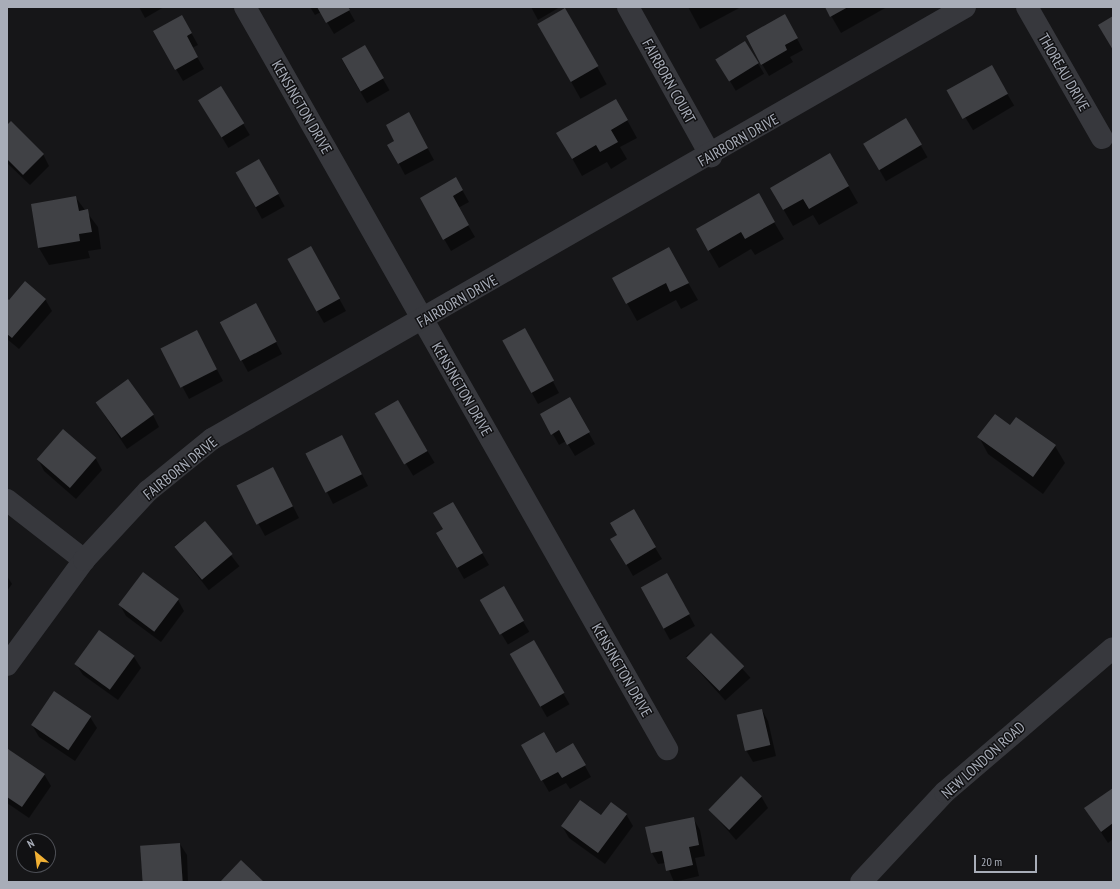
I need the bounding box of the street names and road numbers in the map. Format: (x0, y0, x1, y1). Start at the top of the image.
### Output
street label: THOREAU DRIVE (1035, 30, 1093, 114)
street label: FAIRBORN COURT (638, 36, 700, 126)
street label: KENSINGTON DRIVE (268, 57, 336, 157)
street label: FAIRBORN DRIVE (695, 110, 781, 170)
street label: FAIRBORN DRIVE (414, 271, 500, 331)
street label: KENSINGTON DRIVE (428, 339, 496, 439)
street label: FAIRBORN DRIVE (139, 433, 221, 503)
street label: KENSINGTON DRIVE (588, 620, 656, 720)
street label: NEW LONDON ROAD (937, 718, 1029, 802)

